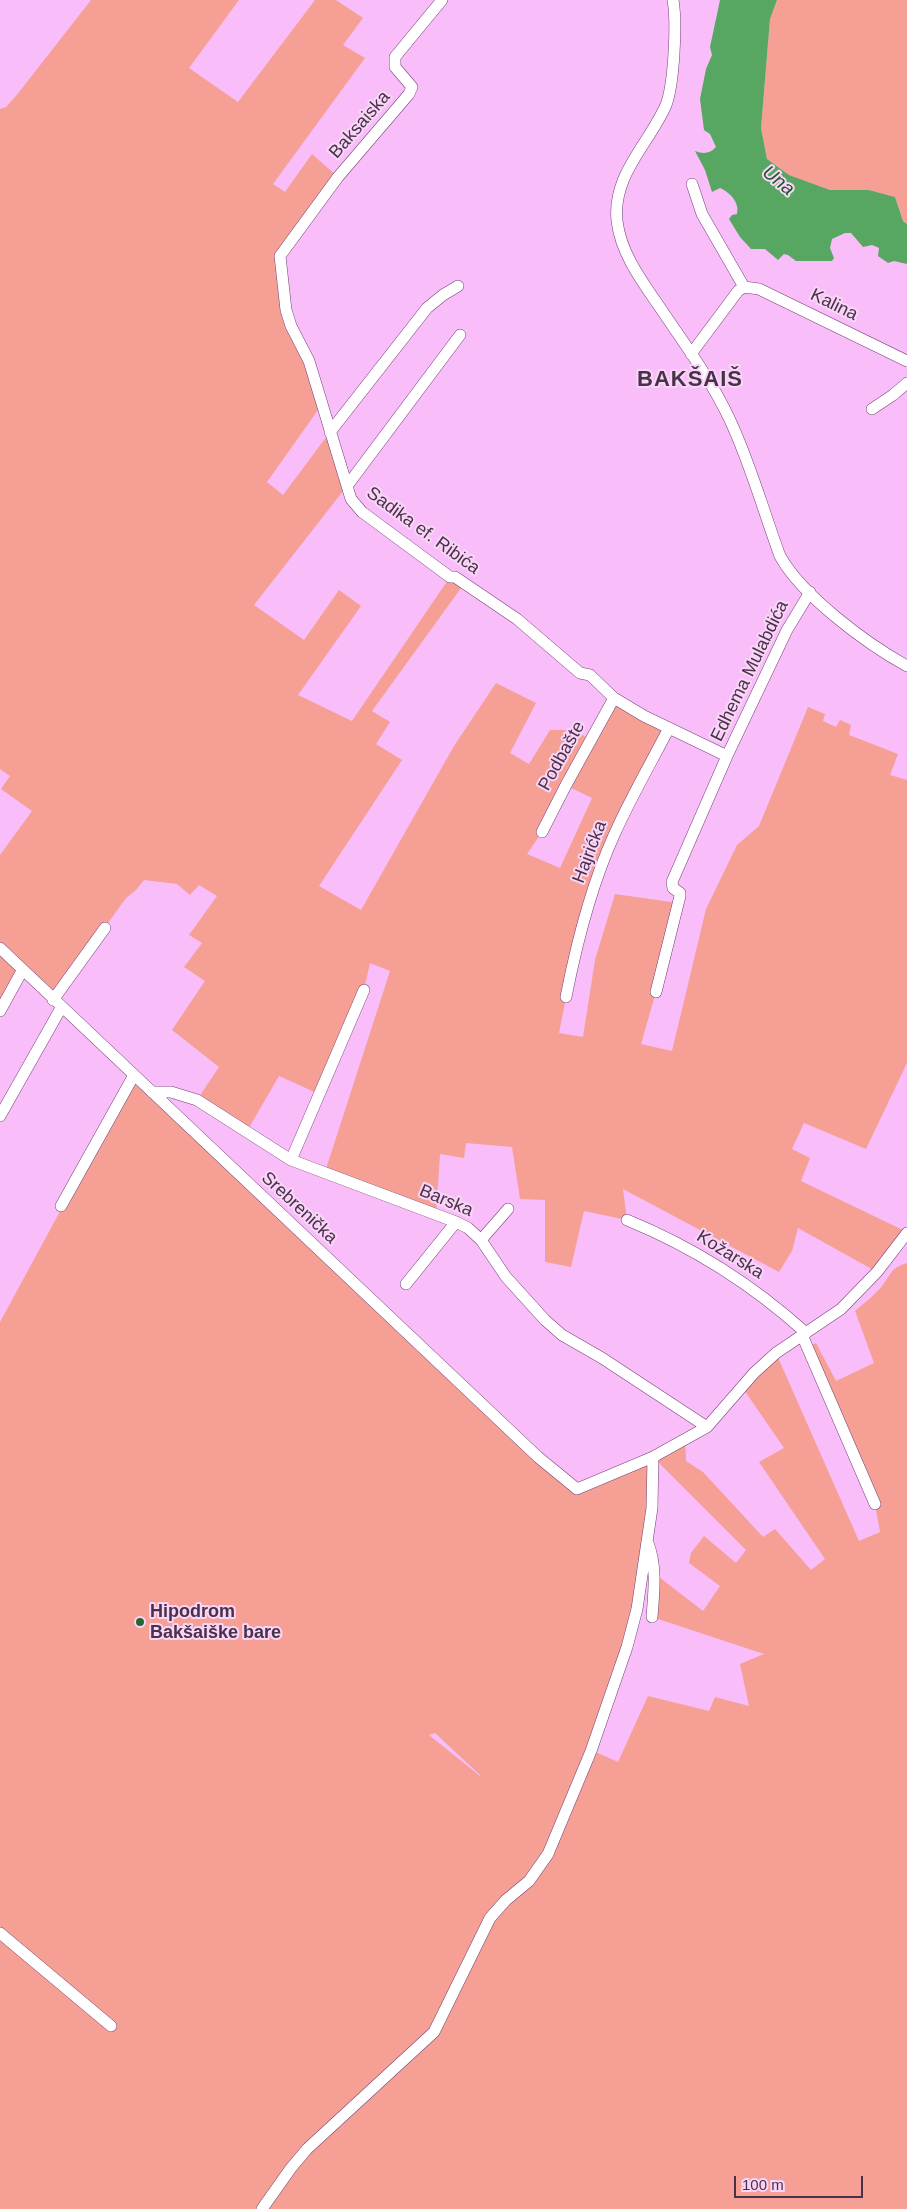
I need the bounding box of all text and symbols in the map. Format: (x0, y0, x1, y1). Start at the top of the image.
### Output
street label: Baksaiska (325, 87, 395, 163)
water label: Una (757, 161, 799, 201)
street label: Kalina (807, 284, 861, 326)
district label: BAKŠAIŠ (636, 367, 744, 393)
street label: Sadika ef. Ribića (362, 483, 484, 579)
street label: Edhema Mulabdića (707, 597, 793, 745)
street label: Podbašte (534, 718, 590, 794)
street label: Hajrićka (568, 818, 612, 886)
street label: Srebrenička (257, 1167, 341, 1249)
street label: Barska (416, 1180, 476, 1222)
street label: Kožarska (692, 1226, 768, 1284)
place label: Hipodrom Bakšaiške bare (150, 1601, 281, 1644)
marker: Hipodrom Bakšaiške bare (134, 1616, 146, 1628)
scale bar (737, 2166, 866, 2198)
text: 100 m (742, 2176, 784, 2193)

